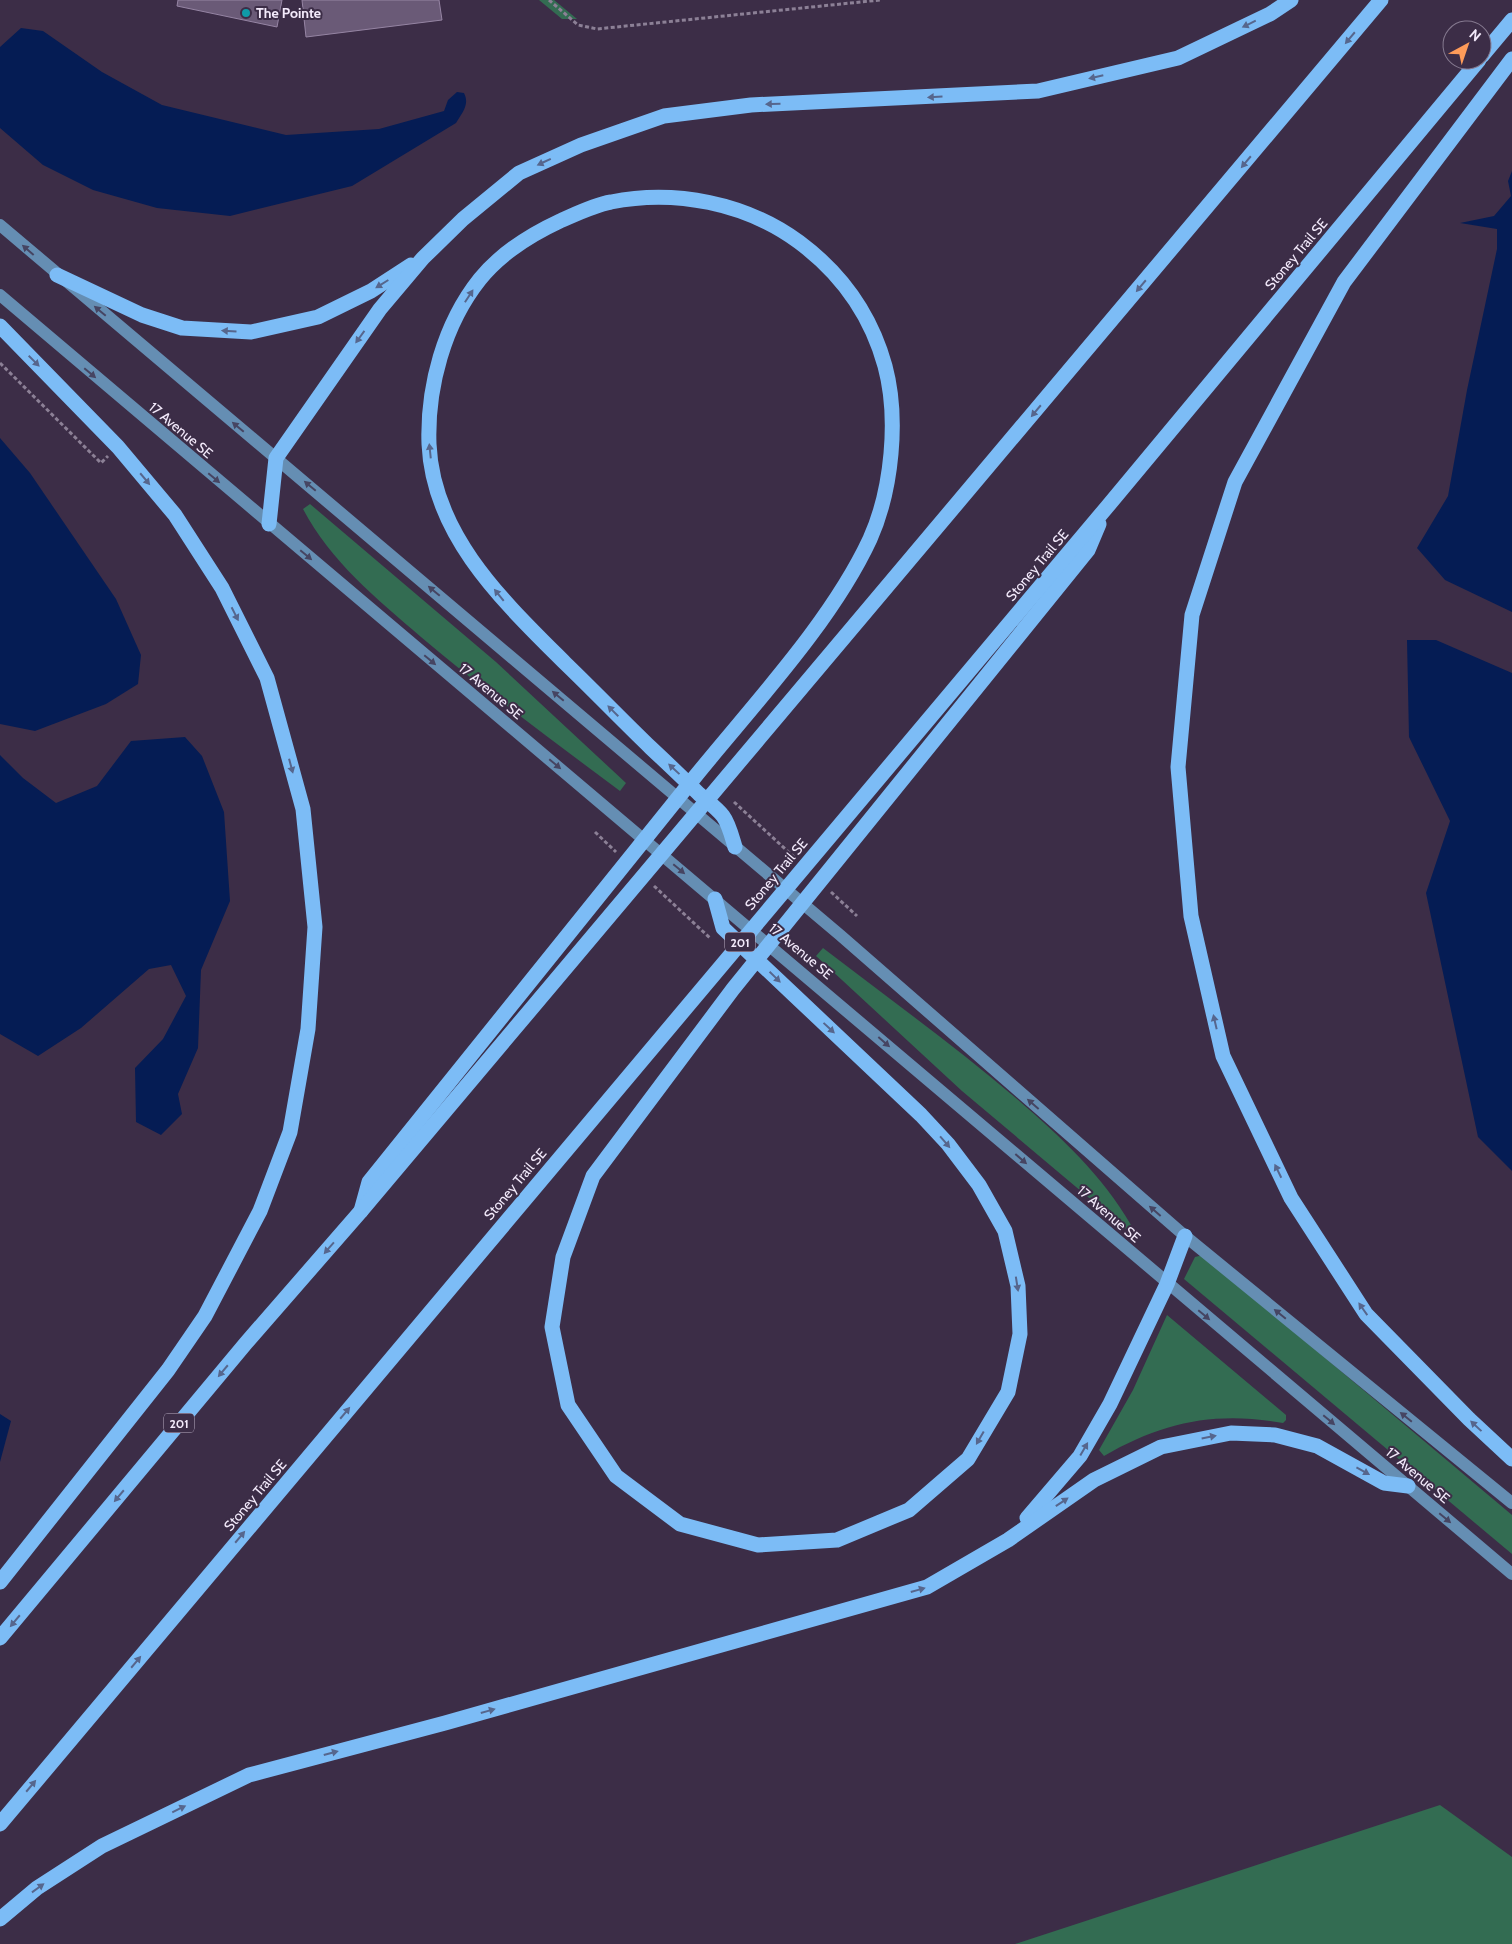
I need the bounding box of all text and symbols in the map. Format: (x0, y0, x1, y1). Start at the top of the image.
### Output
place label: The Pointe (256, 4, 321, 22)
marker: The Pointe (240, 7, 252, 19)
one-way arrow (1242, 20, 1256, 28)
north arrow (1442, 20, 1492, 70)
text: N (1466, 25, 1485, 45)
one-way arrow (1344, 31, 1355, 44)
one-way arrow (1089, 73, 1104, 81)
one-way arrow (927, 93, 943, 101)
one-way arrow (765, 100, 781, 108)
one-way arrow (1240, 156, 1251, 169)
one-way arrow (537, 157, 552, 166)
street label: Stoney Trail SE (1261, 214, 1331, 294)
one-way arrow (23, 244, 35, 256)
one-way arrow (375, 279, 388, 289)
one-way arrow (1135, 280, 1147, 292)
one-way arrow (464, 290, 473, 303)
one-way arrow (94, 306, 107, 317)
one-way arrow (221, 326, 237, 334)
one-way arrow (355, 330, 365, 344)
one-way arrow (28, 354, 40, 366)
one-way arrow (83, 367, 96, 378)
street label: 17 Avenue SE (145, 398, 217, 462)
one-way arrow (1030, 404, 1042, 416)
one-way arrow (232, 421, 245, 432)
one-way arrow (426, 443, 434, 459)
one-way arrow (207, 472, 220, 483)
one-way arrow (139, 473, 151, 485)
one-way arrow (303, 481, 316, 492)
street label: Stoney Trail SE (1002, 525, 1072, 605)
one-way arrow (299, 550, 312, 561)
one-way arrow (427, 586, 440, 597)
one-way arrow (494, 589, 505, 602)
one-way arrow (231, 607, 239, 621)
one-way arrow (424, 654, 437, 665)
street label: 17 Avenue SE (455, 659, 527, 723)
one-way arrow (551, 691, 564, 702)
one-way arrow (608, 705, 620, 717)
one-way arrow (288, 758, 296, 773)
one-way arrow (548, 759, 561, 770)
one-way arrow (668, 763, 680, 775)
street label: Stoney Trail SE (741, 834, 811, 914)
one-way arrow (673, 863, 685, 875)
street label: 17 Avenue SE (765, 919, 837, 983)
road number: 201 (725, 932, 755, 952)
one-way arrow (768, 971, 780, 983)
one-way arrow (1211, 1015, 1219, 1030)
one-way arrow (823, 1022, 835, 1034)
one-way arrow (878, 1036, 890, 1048)
one-way arrow (1027, 1098, 1040, 1109)
one-way arrow (940, 1135, 951, 1148)
street label: Stoney Trail SE (480, 1144, 550, 1224)
one-way arrow (1015, 1153, 1027, 1164)
one-way arrow (1274, 1164, 1282, 1178)
street label: 17 Avenue SE (1074, 1182, 1145, 1247)
one-way arrow (1149, 1205, 1162, 1216)
one-way arrow (323, 1241, 334, 1254)
one-way arrow (1013, 1277, 1021, 1293)
one-way arrow (1358, 1302, 1368, 1316)
one-way arrow (1274, 1309, 1287, 1320)
one-way arrow (1198, 1310, 1211, 1321)
one-way arrow (217, 1364, 228, 1377)
one-way arrow (339, 1406, 350, 1419)
one-way arrow (1400, 1411, 1413, 1422)
road number: 201 (164, 1414, 194, 1432)
one-way arrow (1322, 1414, 1335, 1425)
one-way arrow (1471, 1420, 1483, 1432)
one-way arrow (976, 1432, 985, 1445)
one-way arrow (1202, 1433, 1218, 1441)
one-way arrow (1080, 1441, 1088, 1456)
street label: 17 Avenue SE (1382, 1443, 1454, 1507)
street label: Stoney Trail SE (220, 1455, 290, 1535)
one-way arrow (1356, 1467, 1371, 1475)
one-way arrow (113, 1489, 124, 1502)
one-way arrow (1056, 1497, 1069, 1507)
one-way arrow (1439, 1512, 1452, 1523)
one-way arrow (235, 1531, 246, 1544)
one-way arrow (910, 1586, 925, 1594)
one-way arrow (9, 1614, 20, 1627)
one-way arrow (130, 1655, 141, 1668)
one-way arrow (480, 1706, 495, 1714)
one-way arrow (323, 1749, 339, 1757)
one-way arrow (26, 1780, 37, 1793)
one-way arrow (172, 1805, 186, 1813)
one-way arrow (31, 1883, 45, 1893)

